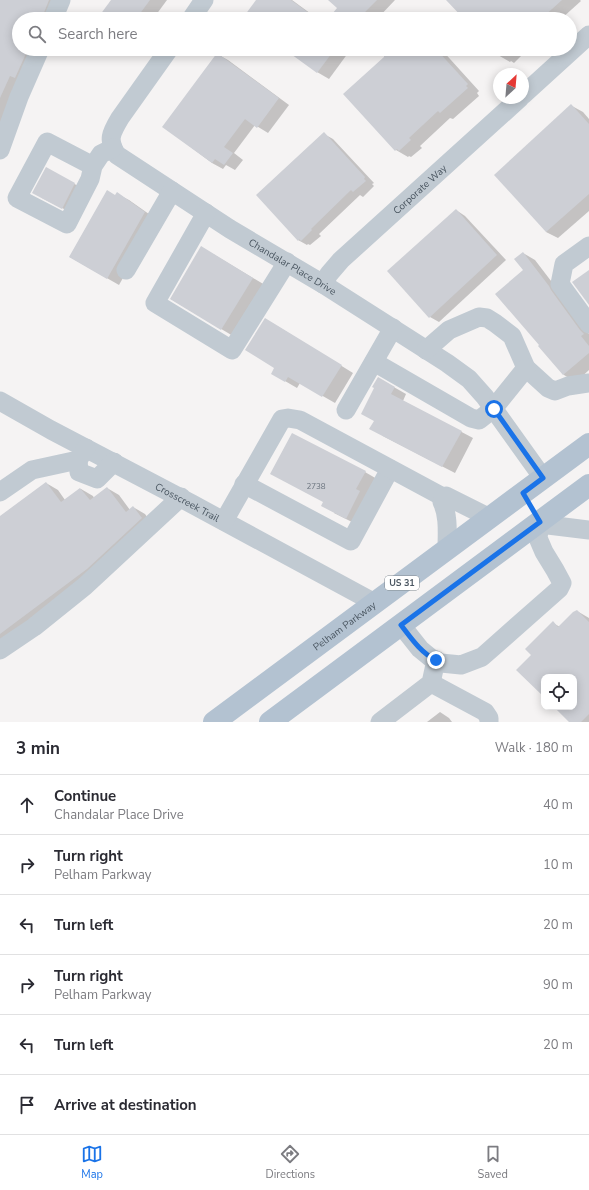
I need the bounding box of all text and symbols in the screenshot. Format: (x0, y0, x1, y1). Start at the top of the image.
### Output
search box (12, 12, 577, 56)
icon: search (26, 23, 48, 45)
text: Search here (58, 24, 138, 44)
north arrow (493, 68, 529, 104)
street label: Corporate Way (390, 161, 451, 218)
street label: Chandalar Place Drive (246, 236, 339, 299)
route start (485, 400, 503, 418)
street label: Crosscreek Trail (152, 480, 222, 526)
house number: 2738 (306, 481, 326, 492)
road number: US 31 (385, 576, 419, 590)
street label: Pelham Parkway (310, 598, 380, 654)
route end (427, 651, 445, 669)
map controls (541, 674, 577, 710)
button: locate (541, 674, 577, 710)
text: 3 min (16, 737, 60, 760)
text: Walk · 180 m (495, 739, 573, 757)
text: Continue (54, 786, 116, 806)
icon: ahead (16, 794, 38, 816)
text: 40 m (543, 796, 573, 814)
text: Chandalar Place Drive (54, 806, 184, 824)
text: Turn right (54, 846, 123, 866)
icon: right (16, 854, 38, 876)
text: 10 m (543, 856, 573, 874)
text: Pelham Parkway (54, 866, 152, 884)
icon: left (16, 914, 38, 936)
text: Turn left (54, 915, 113, 935)
text: 20 m (543, 916, 573, 934)
text: Turn right (54, 966, 123, 986)
icon: right (16, 974, 38, 996)
text: 90 m (543, 976, 573, 994)
text: Pelham Parkway (54, 986, 152, 1004)
icon: left (16, 1034, 38, 1056)
text: Turn left (54, 1035, 113, 1055)
text: 20 m (543, 1036, 573, 1054)
icon: arrive (16, 1094, 38, 1116)
text: Arrive at destination (54, 1095, 197, 1115)
tab: Map (81, 1143, 103, 1182)
tab: Directions (265, 1143, 315, 1182)
tab: Saved (477, 1143, 508, 1182)

